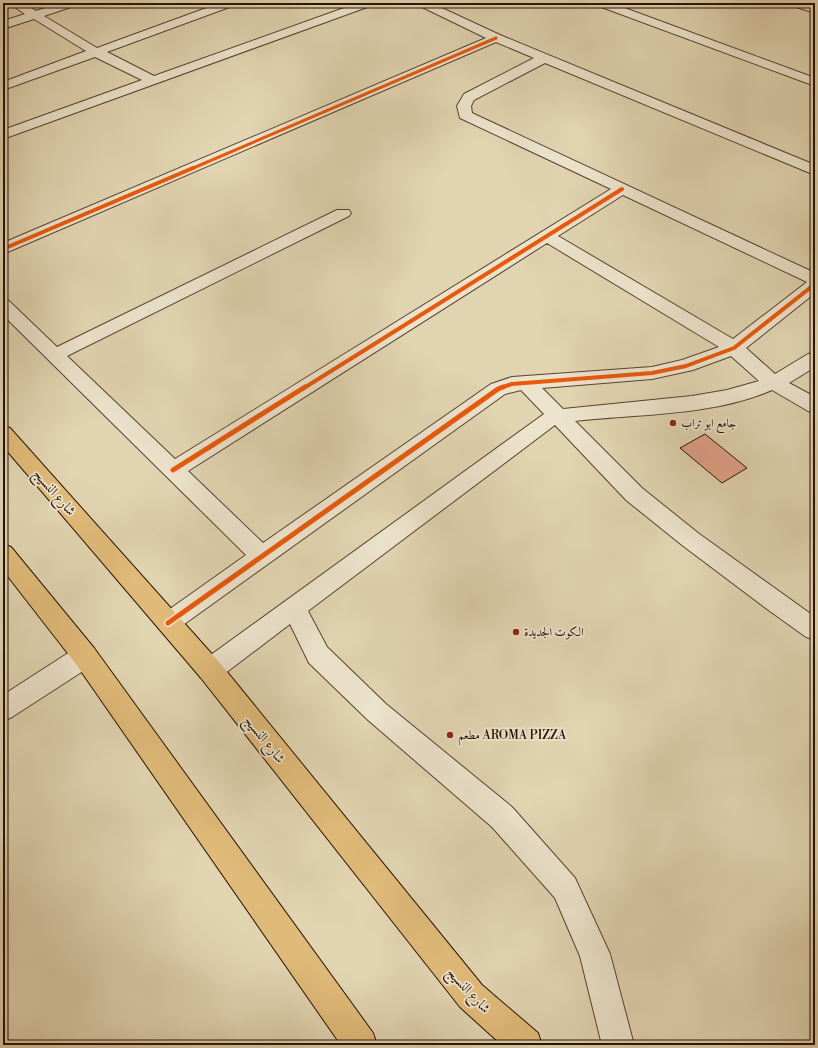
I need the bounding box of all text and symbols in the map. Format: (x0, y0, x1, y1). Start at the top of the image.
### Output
place label: جامع ابو تراب (681, 416, 737, 434)
marker: جامع ابو تراب (668, 418, 678, 428)
street label: شارع النسيج (27, 465, 80, 522)
place label: الكوت الجديدة (524, 625, 584, 640)
marker: الكوت الجديدة (511, 627, 521, 637)
street label: شارع النسيج (237, 712, 289, 769)
place label: مطعم AROMA PIZZA (458, 728, 567, 746)
marker: مطعم AROMA PIZZA (445, 730, 455, 740)
street label: شارع النسيج (440, 964, 494, 1020)

